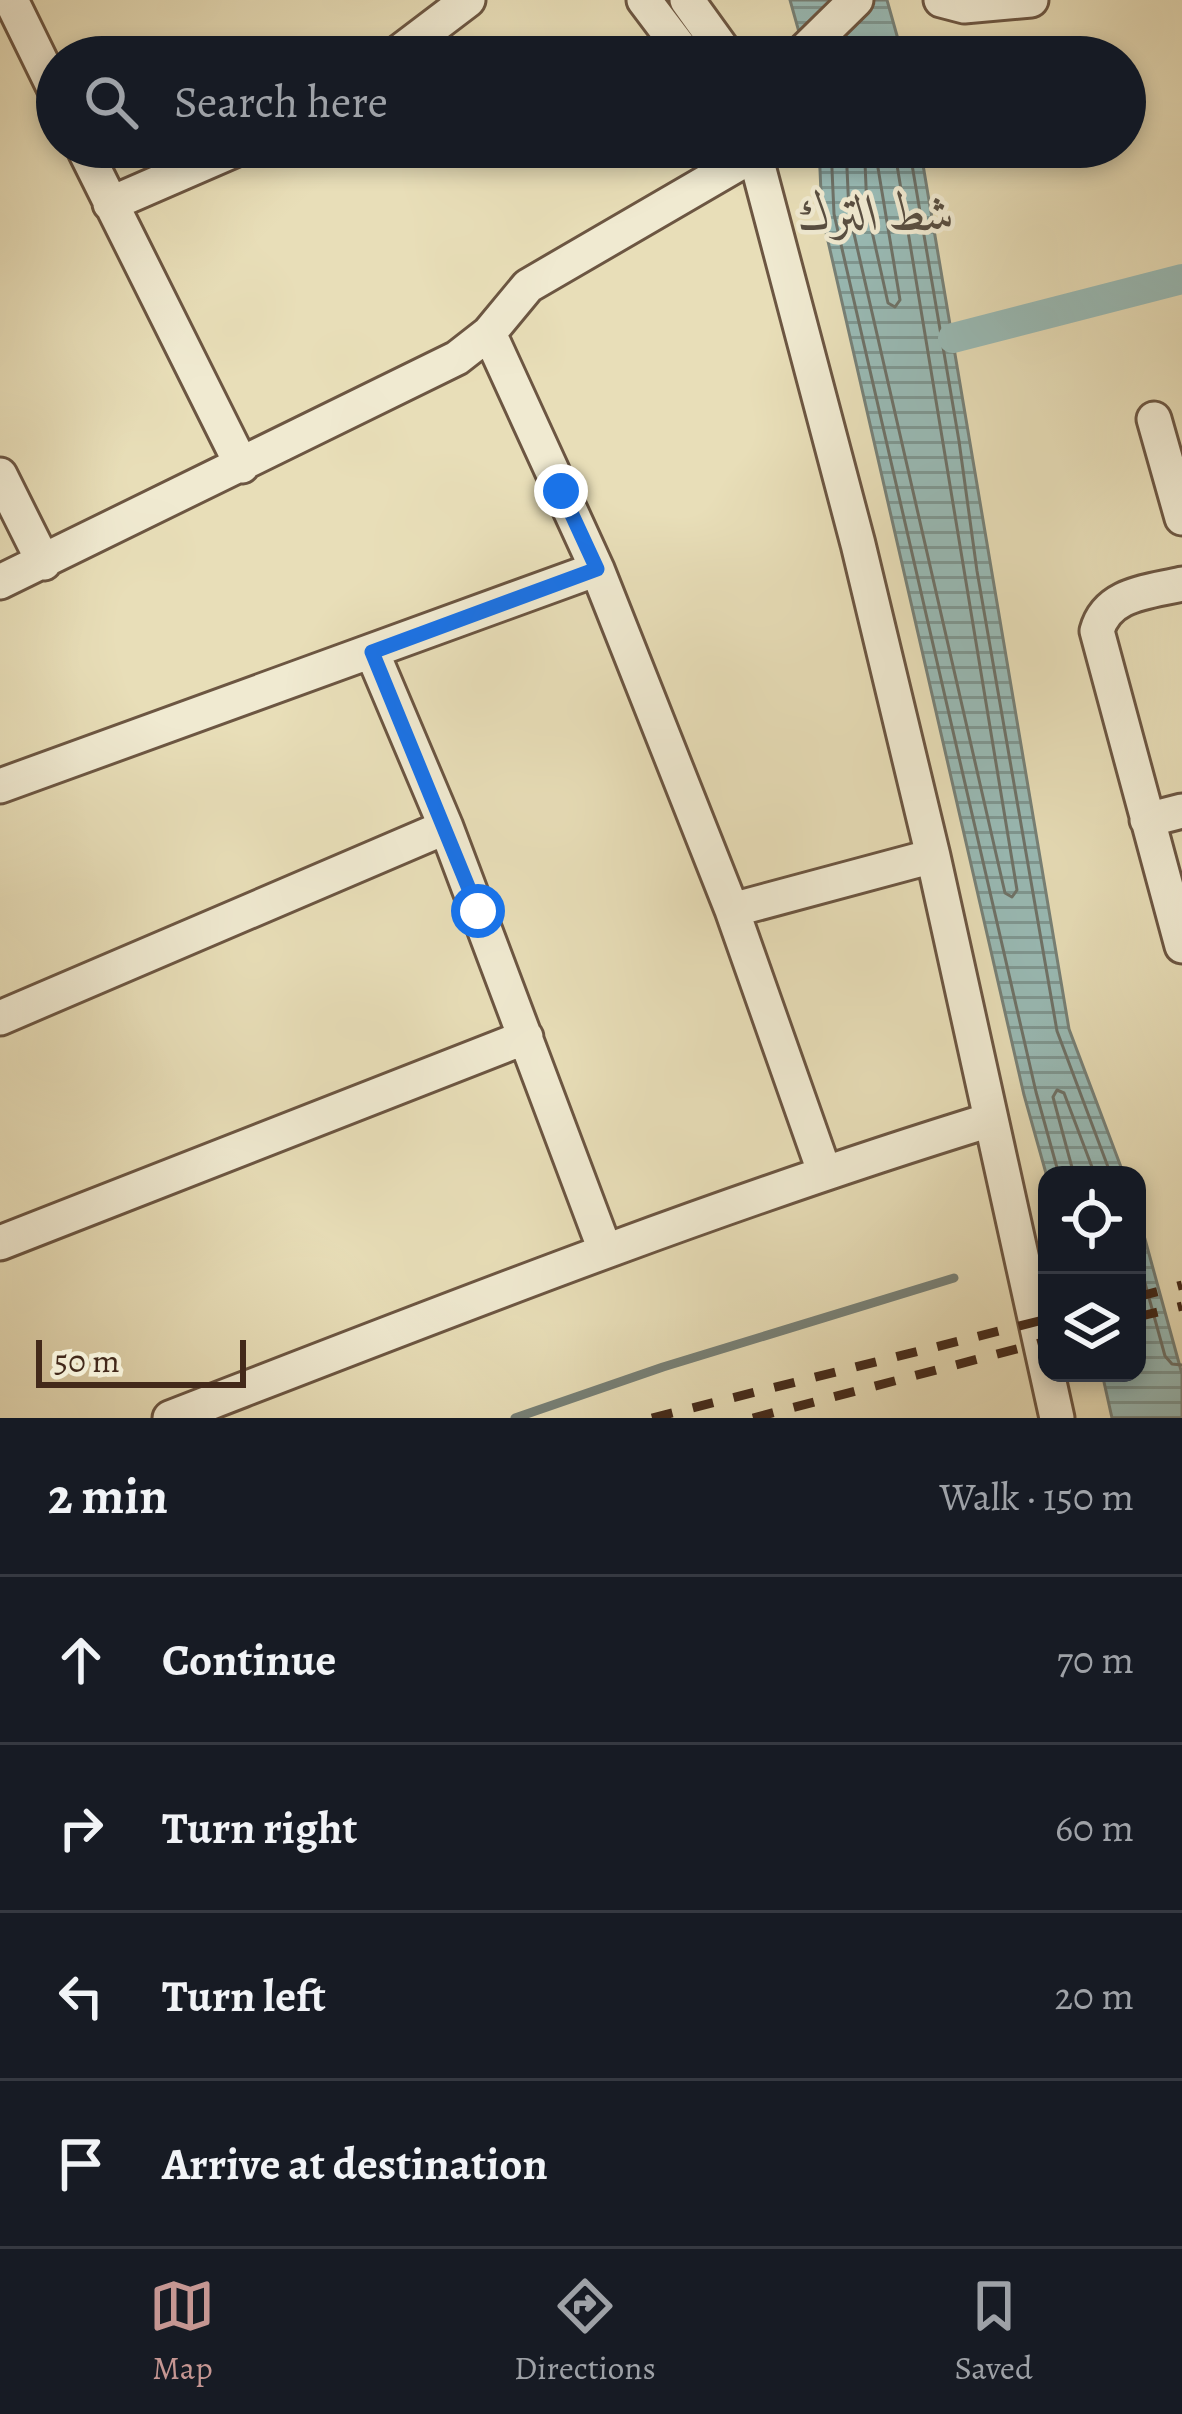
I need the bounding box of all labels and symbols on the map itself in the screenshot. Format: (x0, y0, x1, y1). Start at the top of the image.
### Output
water label: شط الترك (798, 178, 956, 248)
route end (534, 464, 588, 518)
route start (451, 884, 505, 938)
scale bar (36, 1334, 246, 1387)

